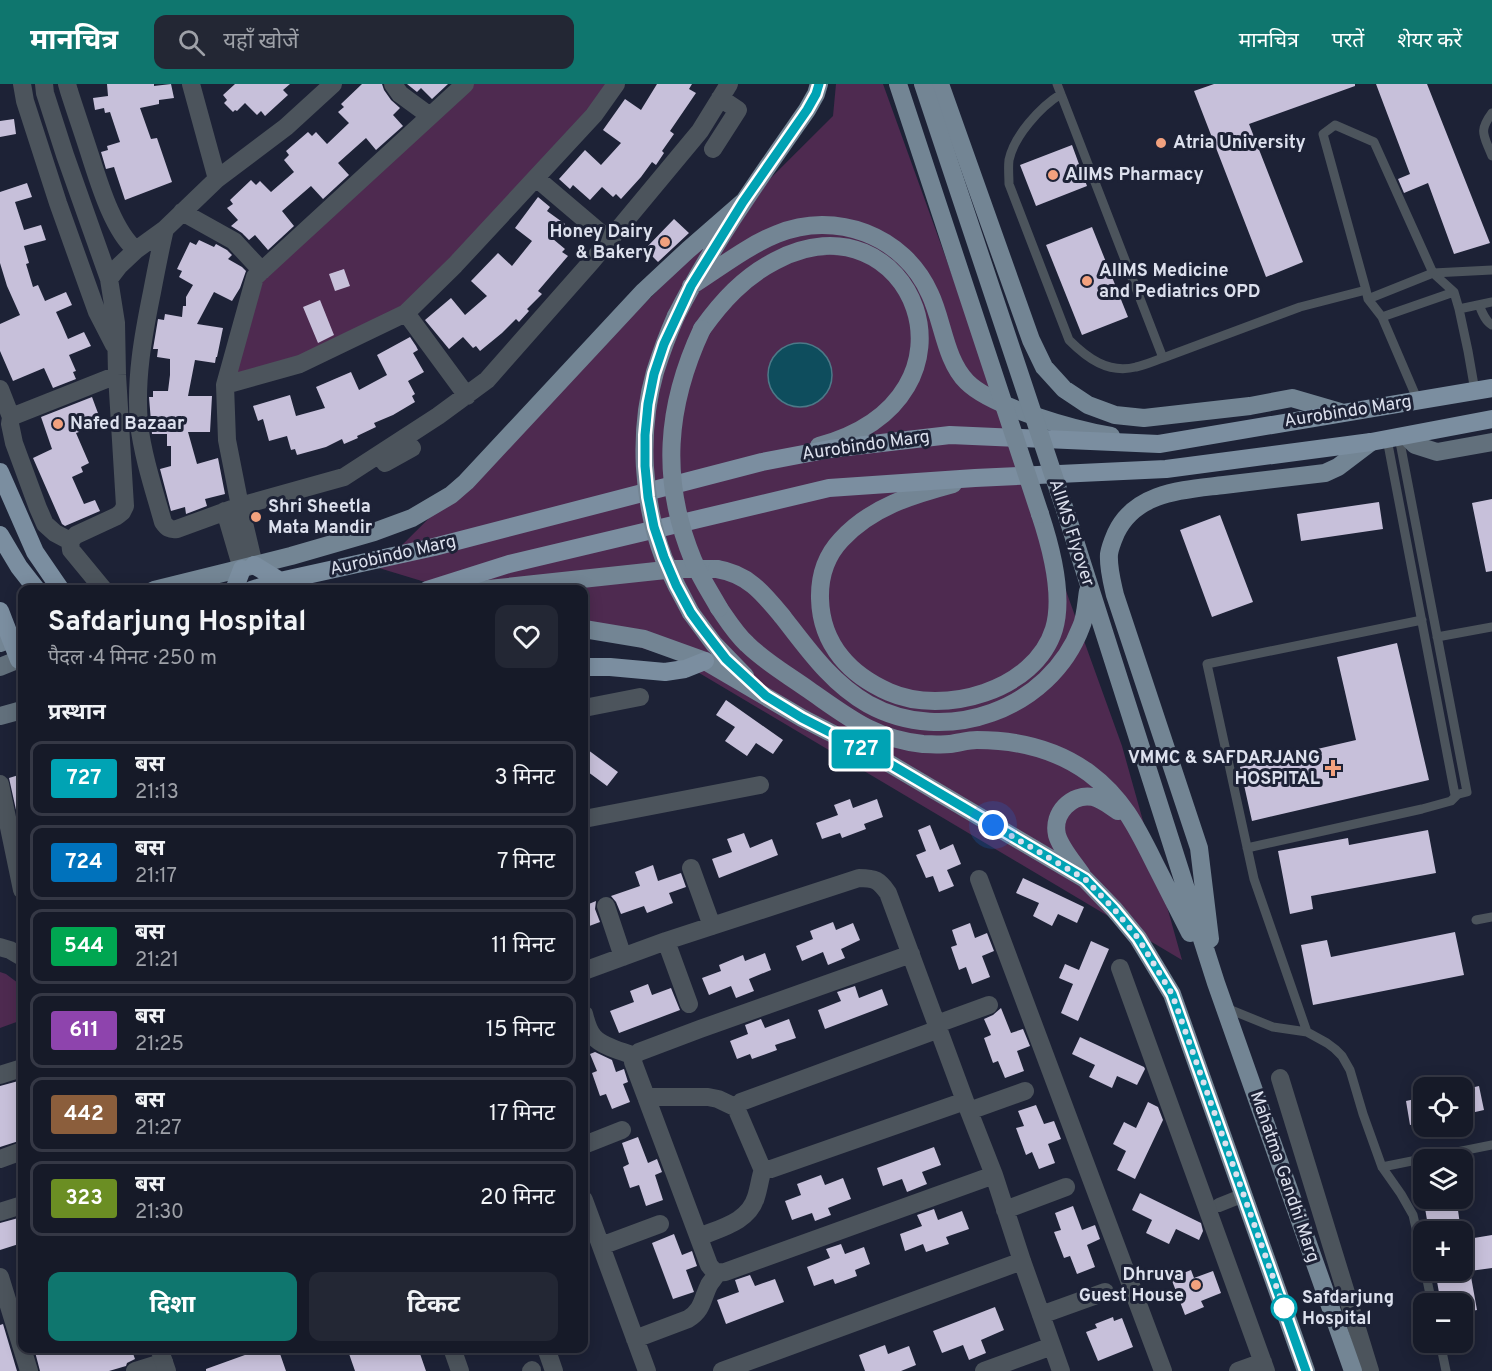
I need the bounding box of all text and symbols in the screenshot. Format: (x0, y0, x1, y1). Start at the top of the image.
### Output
search box (154, 15, 574, 69)
text: मानचित्र (30, 24, 118, 60)
icon: search (175, 26, 208, 59)
text: मानचित्र (1239, 28, 1299, 55)
text: परतें (1332, 28, 1364, 55)
text: शेयर करें (1397, 28, 1462, 55)
text: यहाँ खोजें (223, 29, 299, 56)
place label: Atria University (1173, 132, 1306, 155)
marker: Atria University (1154, 136, 1168, 150)
place label: AIIMS Pharmacy (1065, 164, 1204, 187)
marker: AIIMS Pharmacy (1046, 168, 1060, 182)
place label: Honey Dairy & Bakery (549, 221, 653, 265)
marker: Honey Dairy & Bakery (658, 235, 672, 249)
place label: AIIMS Medicine and Pediatrics OPD (1099, 260, 1261, 304)
marker: AIIMS Medicine and Pediatrics OPD (1080, 274, 1094, 288)
street label: Aurobindo Marg (1283, 391, 1413, 433)
place label: Nafed Bazaar (70, 413, 185, 436)
marker: Nafed Bazaar (51, 417, 65, 431)
street label: Aurobindo Marg (801, 426, 931, 466)
street label: AIIMS Flyover (1043, 476, 1099, 590)
place label: Shri Sheetla Mata Mandir (268, 496, 373, 540)
marker: Shri Sheetla Mata Mandir (249, 510, 263, 524)
street label: Aurobindo Marg (328, 530, 458, 582)
text: Safdarjung Hospital (48, 605, 306, 641)
button: heart (495, 605, 558, 668)
text: पैदल · 4 मिनट · 250 m (48, 646, 217, 672)
text: प्रस्थान (48, 700, 106, 727)
line badge: 727 (826, 730, 896, 768)
text: 727 (844, 736, 878, 763)
place label: VMMC & SAFDARJANG HOSPITAL (1128, 747, 1320, 791)
text: बस (135, 752, 165, 779)
marker: VMMC & SAFDARJANG HOSPITAL (1324, 759, 1342, 777)
text: 727 (67, 765, 101, 792)
text: 3 मिनट (494, 765, 555, 792)
text: 21:13 (135, 780, 179, 806)
your location (978, 810, 1008, 840)
text: बस (135, 836, 165, 863)
text: 724 (65, 849, 103, 876)
text: 7 मिनट (497, 849, 555, 876)
text: 21:17 (135, 864, 177, 890)
text: बस (135, 920, 165, 947)
text: 544 (64, 933, 104, 960)
text: 11 मिनट (491, 933, 555, 960)
text: 21:21 (135, 948, 179, 974)
text: बस (135, 1004, 165, 1031)
text: 611 (69, 1017, 99, 1044)
text: 15 मिनट (486, 1017, 555, 1044)
text: 21:25 (135, 1032, 184, 1058)
map controls (1413, 1077, 1473, 1353)
button: locate (1413, 1077, 1473, 1137)
text: बस (135, 1088, 165, 1115)
street label: Mahatma Gandhi Marg (1244, 1088, 1324, 1266)
text: 442 (64, 1101, 104, 1128)
text: 17 मिनट (489, 1101, 555, 1128)
text: 21:27 (135, 1116, 182, 1142)
button: layers (1413, 1149, 1473, 1209)
text: बस (135, 1172, 165, 1199)
text: 323 (65, 1185, 103, 1212)
text: 20 मिनट (480, 1185, 555, 1212)
text: 21:30 (135, 1200, 184, 1226)
button: + (1413, 1221, 1473, 1281)
place label: Dhruva Guest House (1079, 1264, 1184, 1308)
button: दिशा (48, 1272, 297, 1341)
button: टिकट (309, 1272, 558, 1341)
marker: Dhruva Guest House (1189, 1278, 1203, 1292)
place label: Safdarjung Hospital (1302, 1287, 1394, 1331)
button: − (1413, 1293, 1473, 1353)
marker: Safdarjung Hospital (1271, 1295, 1297, 1321)

